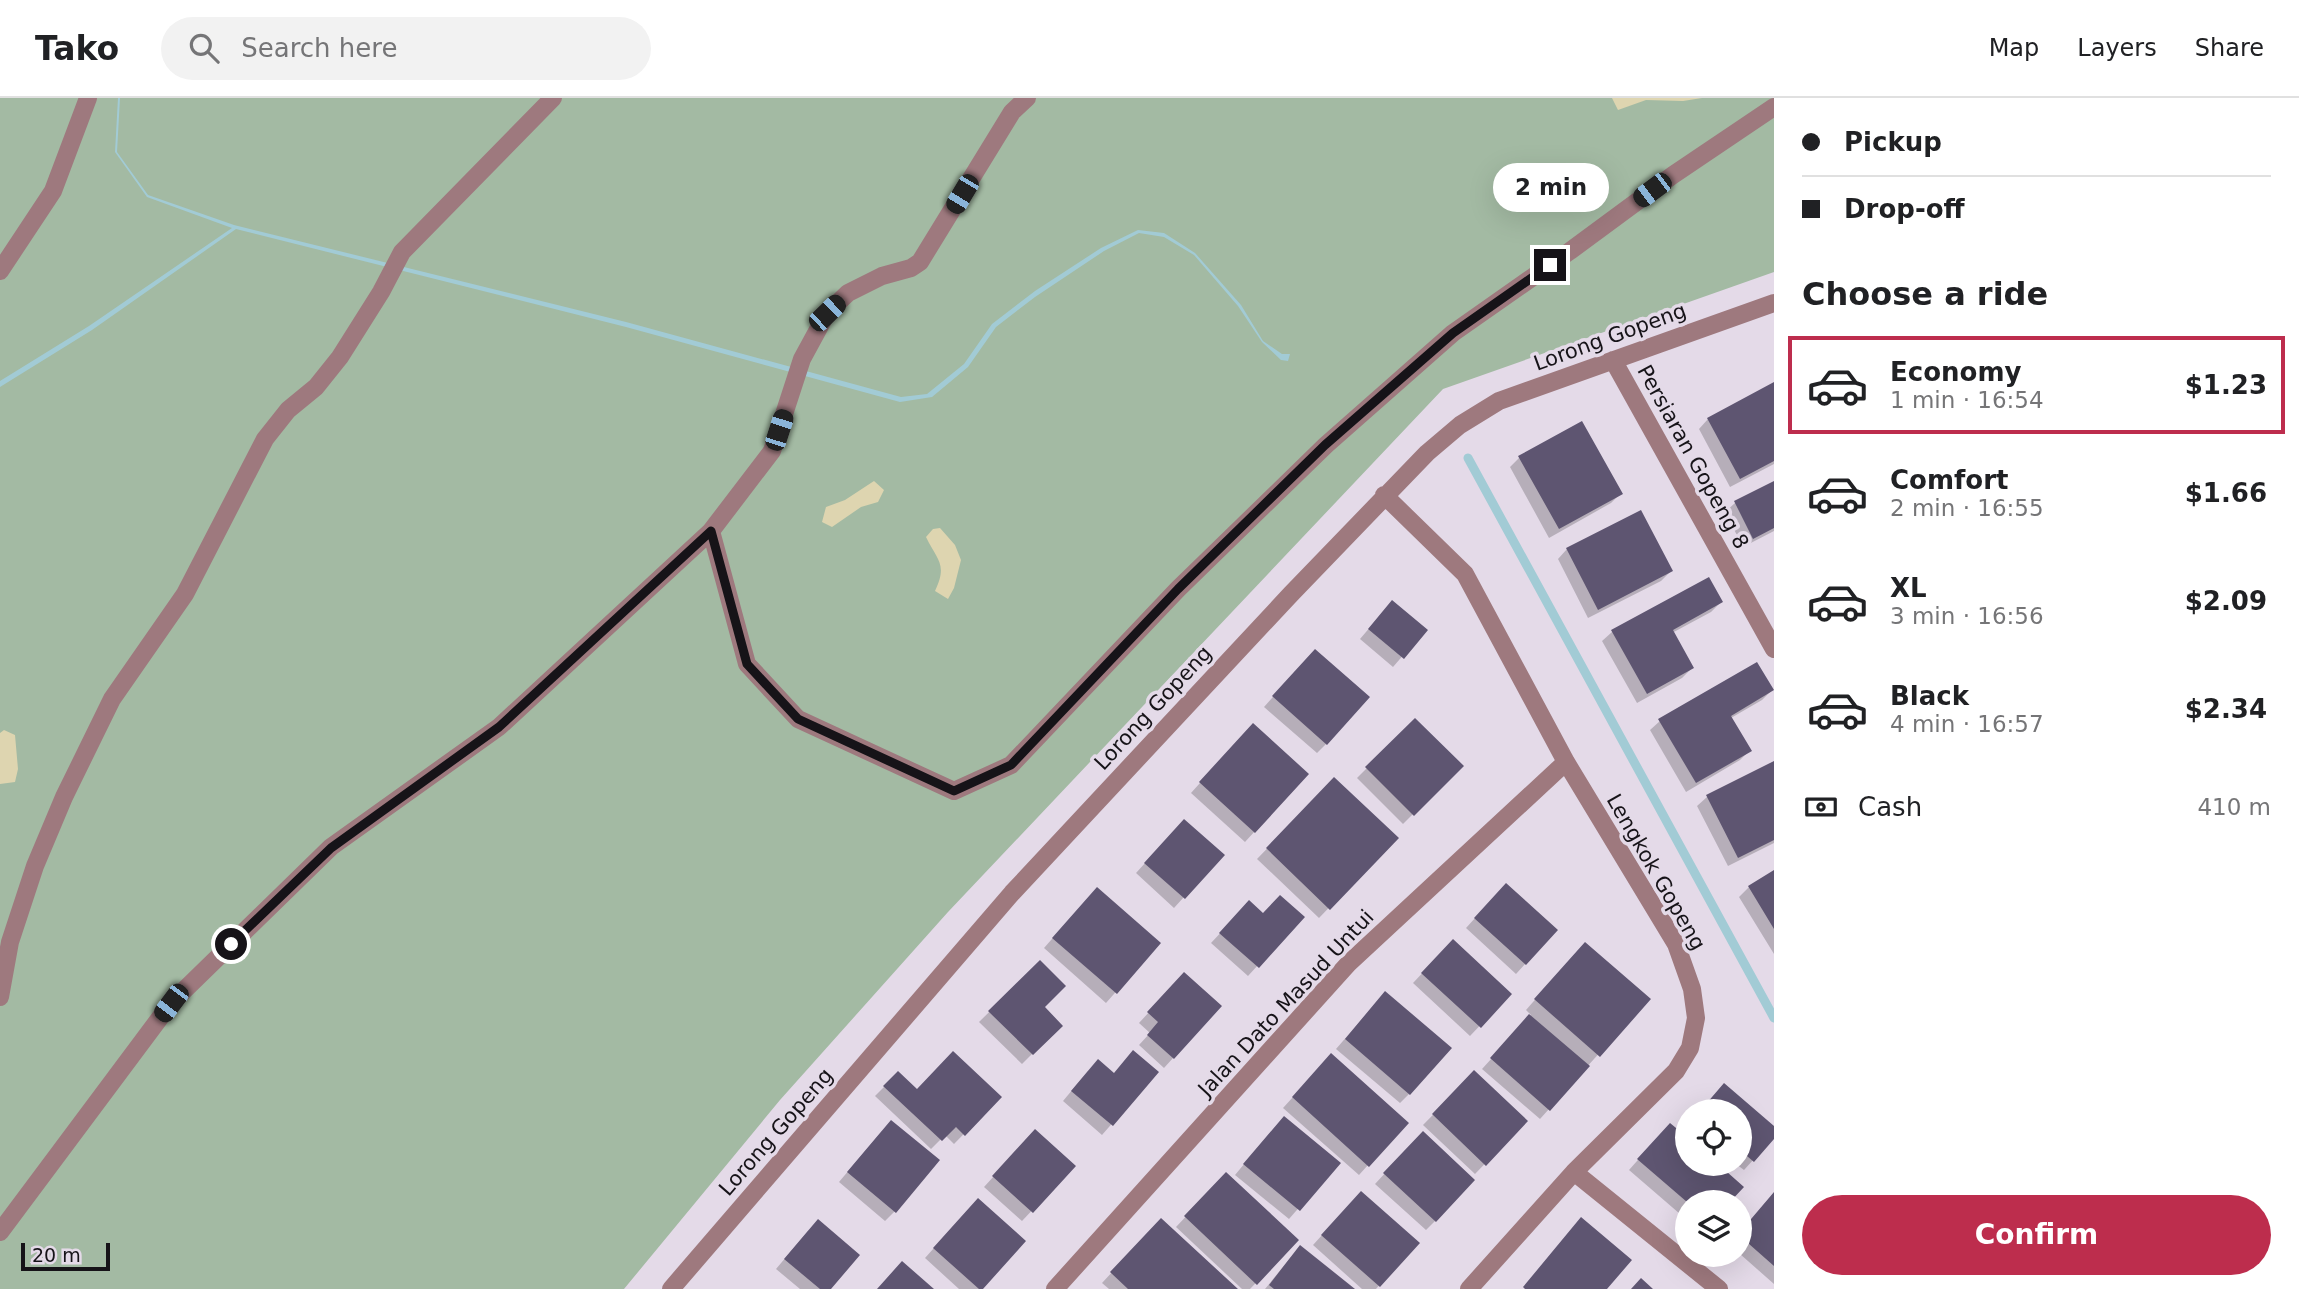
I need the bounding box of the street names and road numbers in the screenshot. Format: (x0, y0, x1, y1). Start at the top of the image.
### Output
street label: Lorong Gopeng (1530, 298, 1690, 376)
street label: Persiaran Gopeng 8 (1632, 361, 1754, 553)
street label: Lorong Gopeng (1089, 641, 1217, 775)
street label: Lengkok Gopeng (1602, 790, 1710, 954)
street label: Jalan Dato Masud Untui (1192, 905, 1379, 1103)
street label: Lorong Gopeng (714, 1064, 838, 1200)

